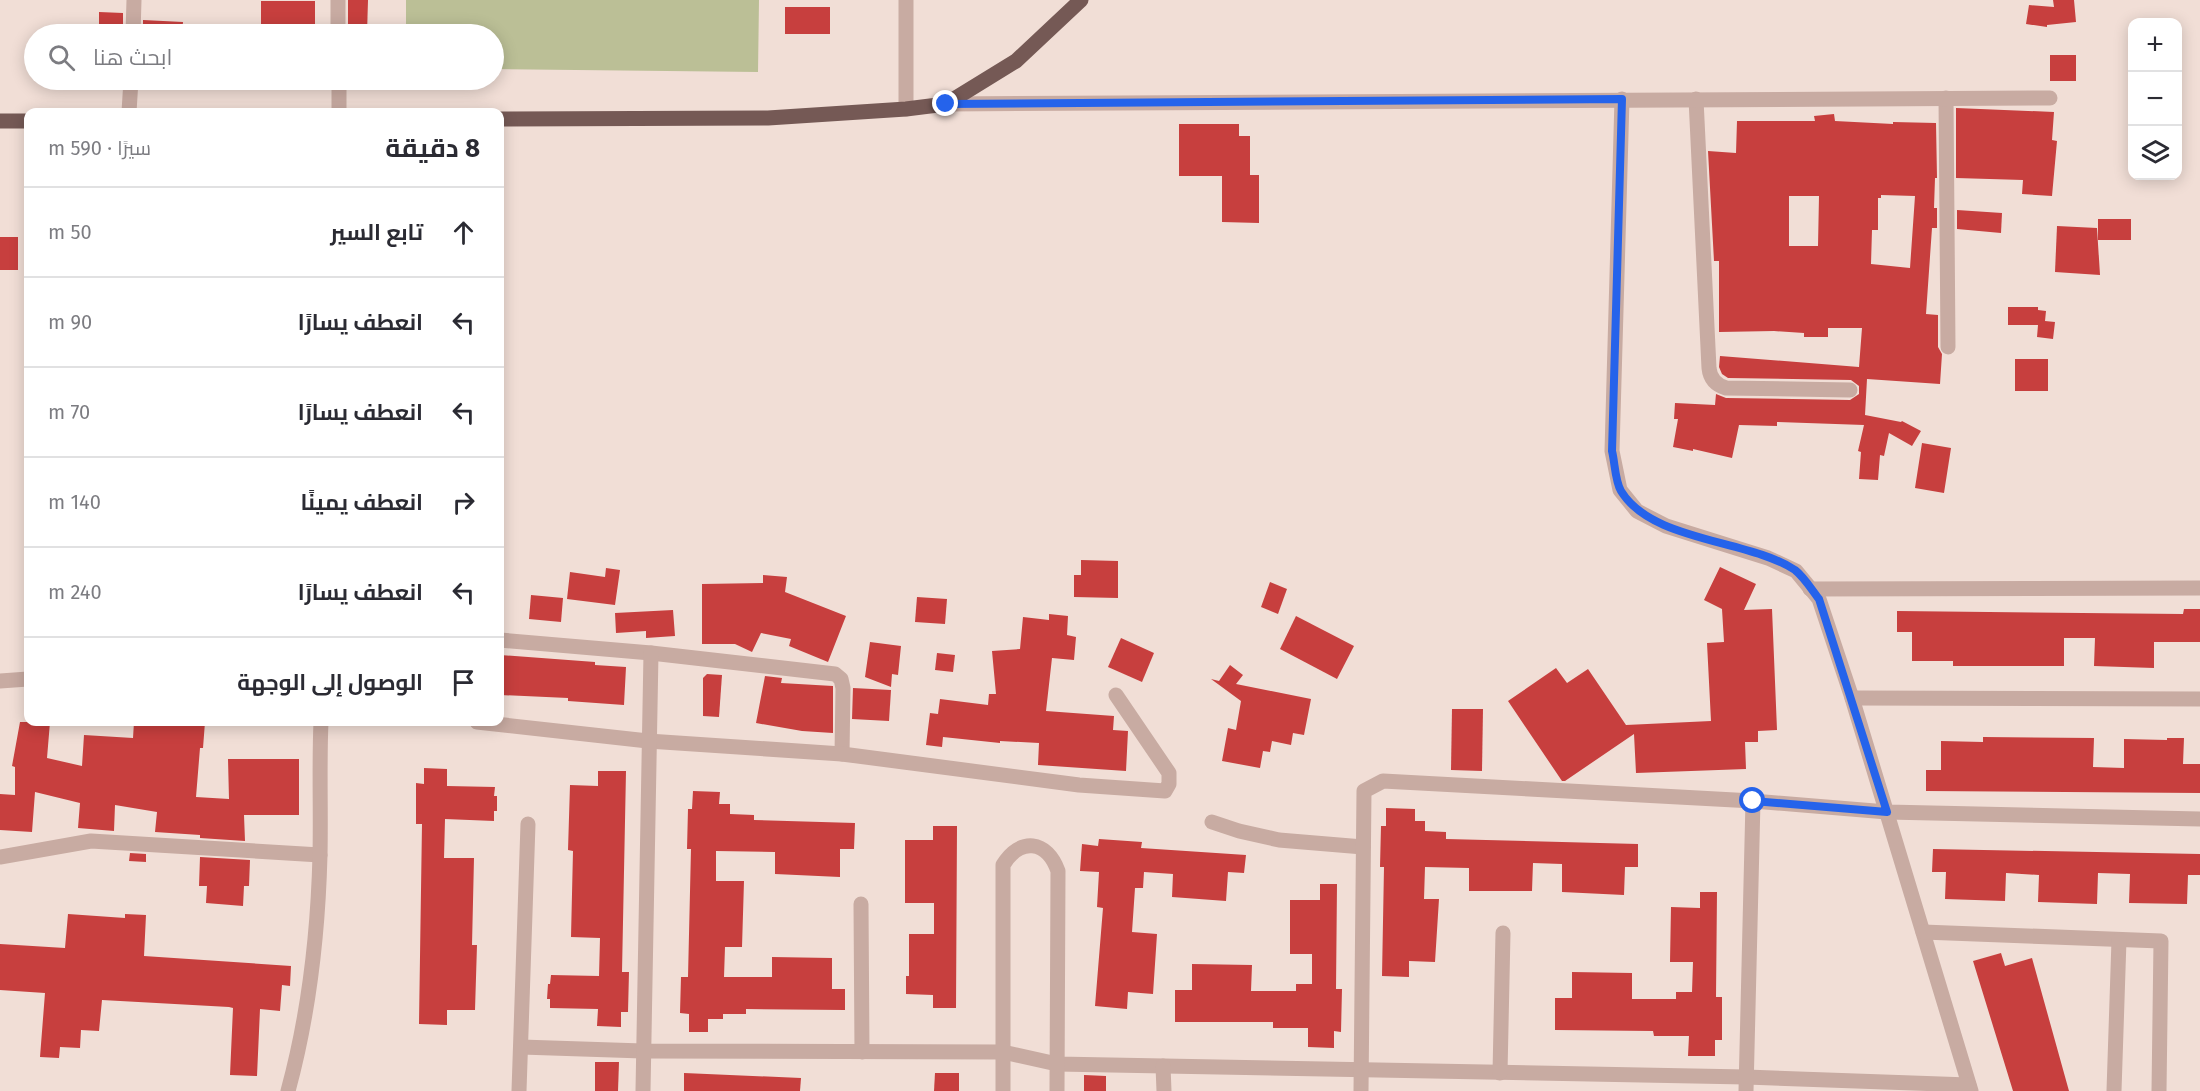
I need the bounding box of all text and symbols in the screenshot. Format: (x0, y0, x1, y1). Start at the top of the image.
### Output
map controls (2128, 18, 2182, 180)
button: + (2128, 18, 2182, 72)
search box (24, 24, 504, 90)
icon: search (45, 41, 78, 74)
text: ابحث هنا (93, 44, 172, 71)
button: − (2128, 72, 2182, 126)
route end (932, 90, 958, 116)
button: layers (2128, 126, 2182, 180)
text: 8 دقيقة (385, 133, 480, 164)
text: سيرًا · 590 m (48, 136, 151, 160)
icon: ahead (447, 216, 480, 249)
text: تابع السير (330, 219, 423, 246)
text: 50 m (48, 220, 92, 244)
icon: left (447, 306, 480, 339)
text: انعطف يسارًا (298, 309, 423, 336)
text: 90 m (48, 310, 92, 334)
icon: left (447, 396, 480, 429)
text: انعطف يسارًا (298, 399, 423, 426)
text: 70 m (48, 400, 90, 424)
icon: right (447, 486, 480, 519)
text: انعطف يمينًا (301, 489, 423, 516)
text: 140 m (48, 490, 101, 514)
icon: left (447, 576, 480, 609)
text: انعطف يسارًا (298, 579, 423, 606)
text: 240 m (48, 580, 102, 604)
icon: arrive (447, 666, 480, 699)
text: الوصول إلى الوجهة (237, 669, 423, 696)
route start (1739, 787, 1765, 813)

